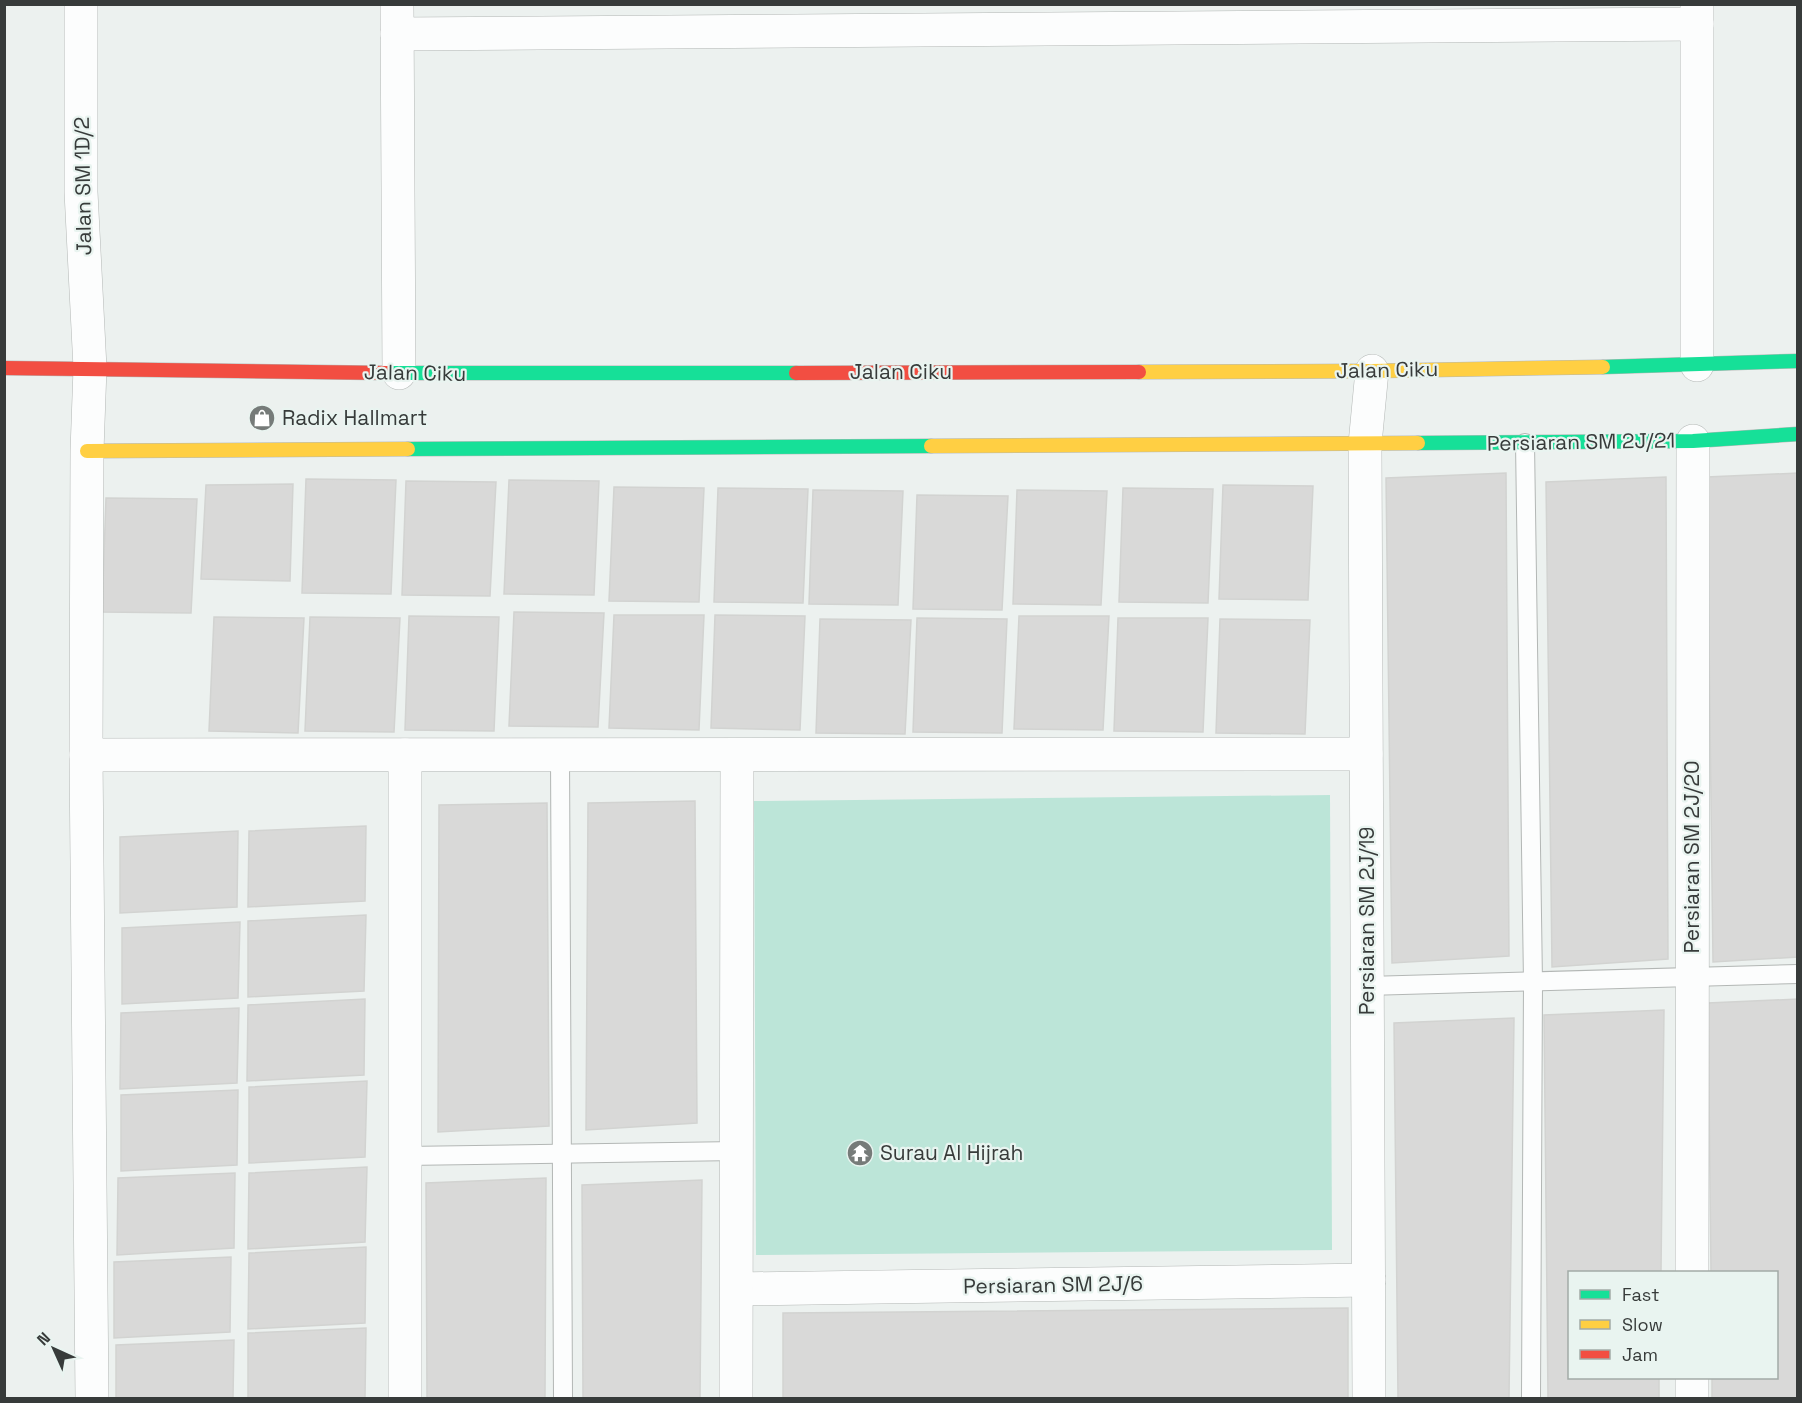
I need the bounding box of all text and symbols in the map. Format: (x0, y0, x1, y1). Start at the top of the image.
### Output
street label: Jalan SM 1D/2 (68, 116, 97, 256)
street label: Jalan Ciku (1336, 355, 1438, 384)
street label: Jalan Ciku (364, 358, 466, 387)
street label: Jalan Ciku (850, 358, 952, 385)
shop icon: Radix Hallmart (247, 403, 277, 433)
place label: Radix Hallmart (282, 404, 427, 431)
street label: Persiaran SM 2J/21 (1487, 426, 1675, 457)
street label: Persiaran SM 2J/20 (1678, 760, 1705, 954)
street label: Persiaran SM 2J/19 (1353, 827, 1380, 1015)
temple icon: Surau Al Hijrah (845, 1138, 875, 1168)
place label: Surau Al Hijrah (880, 1139, 1023, 1166)
street label: Persiaran SM 2J/6 (963, 1269, 1143, 1300)
legend (1568, 1271, 1778, 1379)
text: Fast (1622, 1283, 1659, 1306)
text: Slow (1622, 1313, 1663, 1336)
north arrow (24, 1319, 84, 1379)
text: N (33, 1328, 55, 1350)
text: Jam (1622, 1343, 1658, 1366)

